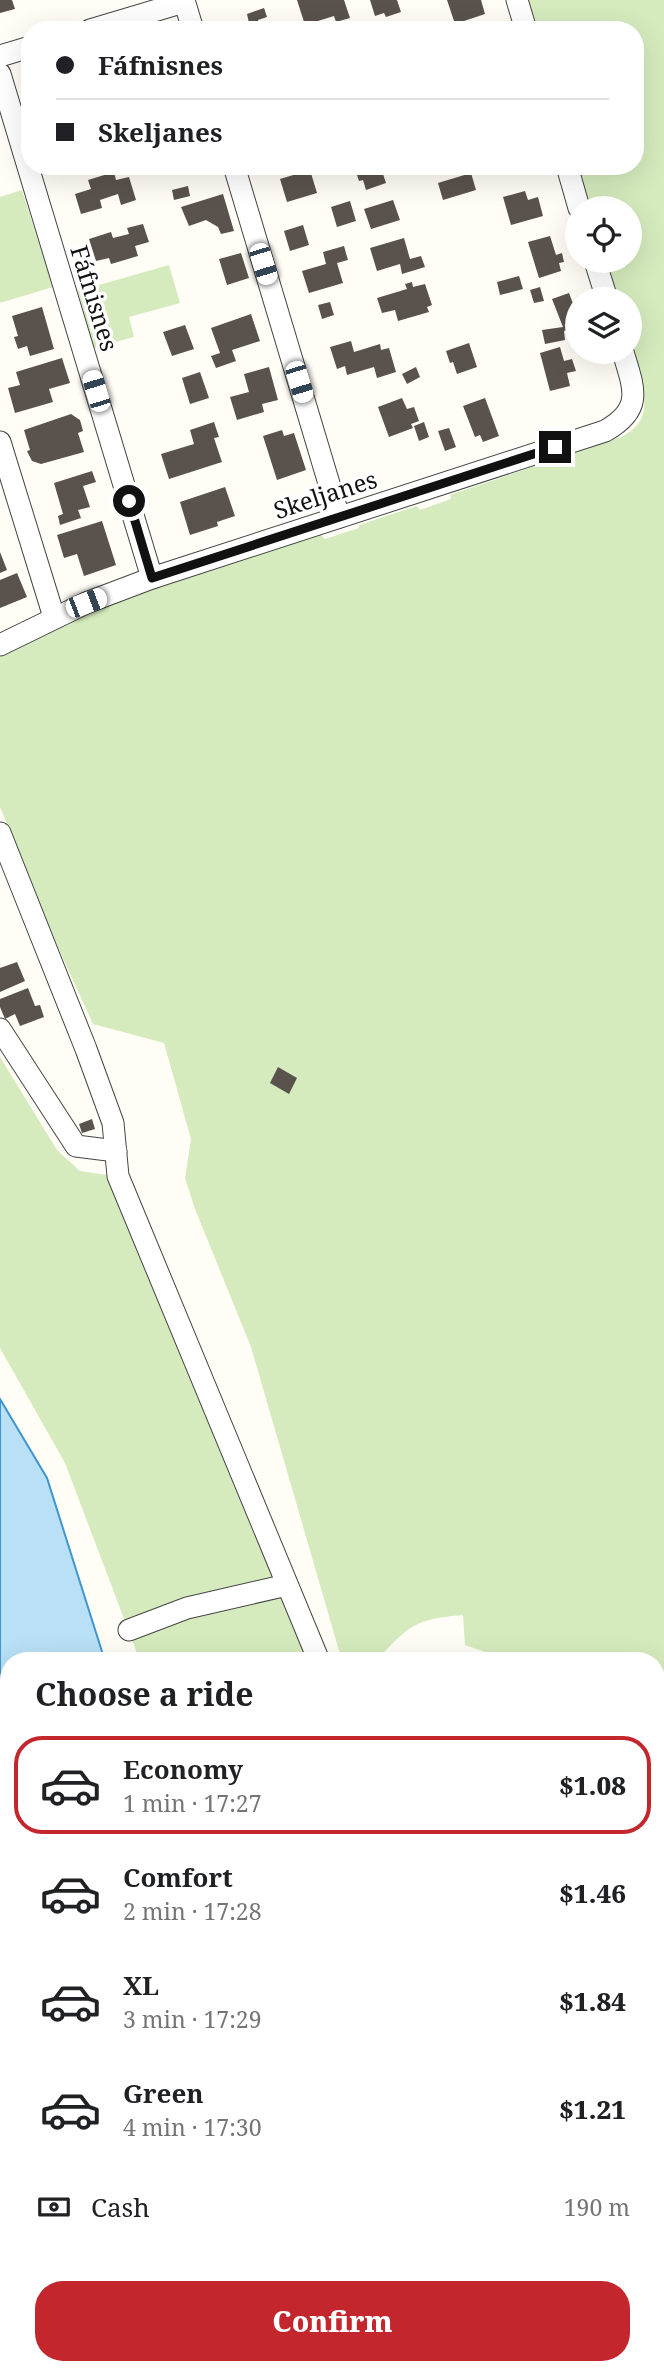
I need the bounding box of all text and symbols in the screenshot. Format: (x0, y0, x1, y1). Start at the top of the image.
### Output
text: Fáfnisnes (98, 47, 223, 83)
text: Skeljanes (98, 114, 222, 150)
map controls (565, 196, 642, 364)
button: locate (565, 196, 642, 273)
street label: Fáfnisnes (63, 241, 127, 355)
car (247, 241, 280, 287)
button: layers (565, 287, 642, 364)
car (283, 359, 316, 405)
car (80, 368, 113, 414)
route end (539, 431, 571, 463)
street label: Skeljanes (269, 462, 381, 526)
route start (113, 485, 145, 517)
car (63, 586, 110, 620)
text: Choose a ride (35, 1672, 254, 1715)
text: Economy (123, 1751, 243, 1787)
icon: car (39, 1754, 102, 1817)
text: $1.08 (559, 1767, 626, 1803)
text: 1 min · 17:27 (123, 1787, 261, 1819)
text: Comfort (123, 1859, 233, 1895)
icon: car (39, 1862, 102, 1925)
text: $1.46 (559, 1875, 626, 1911)
text: 2 min · 17:28 (123, 1895, 261, 1927)
text: XL (123, 1967, 159, 2003)
icon: car (39, 1970, 102, 2033)
text: $1.84 (559, 1983, 626, 2019)
text: 3 min · 17:29 (123, 2003, 261, 2035)
text: Green (123, 2075, 204, 2111)
icon: car (39, 2078, 102, 2141)
text: $1.21 (559, 2091, 626, 2127)
text: 4 min · 17:30 (123, 2111, 261, 2143)
icon: cash (35, 2188, 73, 2226)
text: Cash (91, 2189, 150, 2225)
text: 190 m (564, 2191, 630, 2223)
button: Confirm (35, 2281, 630, 2361)

